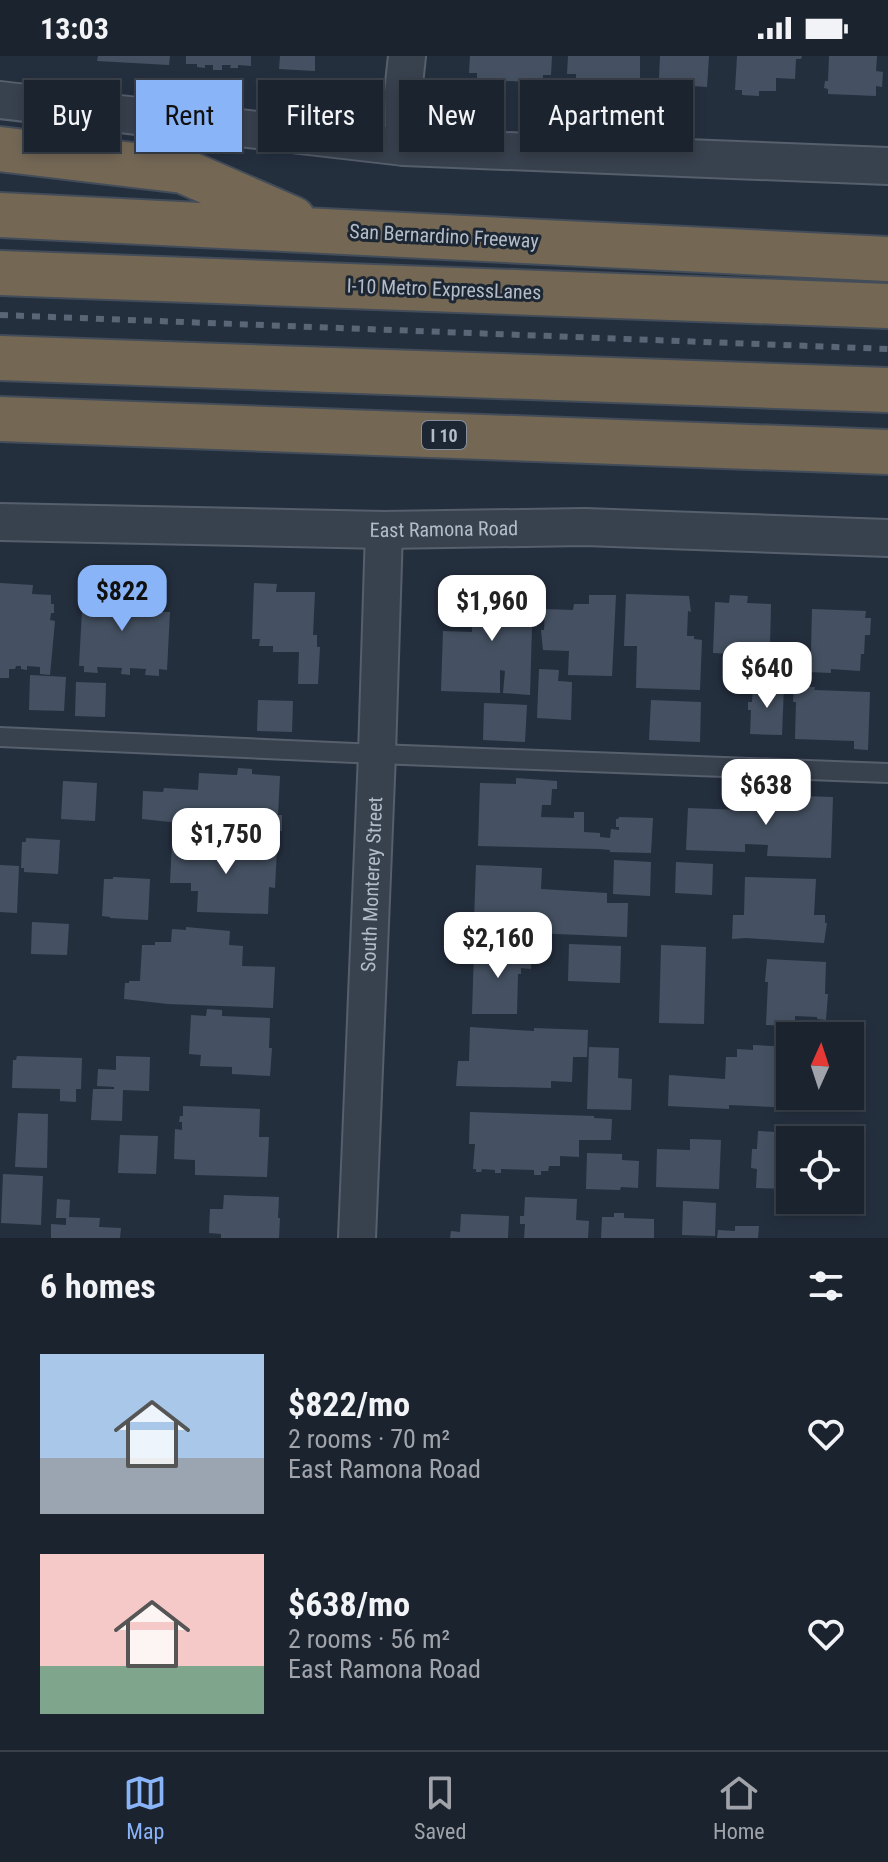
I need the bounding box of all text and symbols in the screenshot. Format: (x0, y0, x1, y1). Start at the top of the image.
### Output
text: 13:03 (40, 11, 109, 46)
chip: Buy (24, 80, 120, 152)
chip: Rent (136, 80, 242, 152)
chip: Filters (258, 80, 383, 152)
chip: New (399, 80, 504, 152)
chip: Apartment (520, 80, 693, 152)
street label: San Bernardino Freeway (349, 219, 539, 253)
street label: I-10 Metro ExpressLanes (346, 274, 542, 304)
road number: I 10 (422, 421, 466, 449)
street label: East Ramona Road (369, 516, 518, 542)
pin: $822 (75, 565, 169, 633)
pin: $1,960 (427, 575, 557, 643)
text: $822 (96, 576, 148, 606)
text: $1,960 (456, 586, 528, 616)
pin: $640 (720, 642, 814, 710)
text: $640 (741, 653, 793, 683)
pin: $638 (719, 759, 813, 827)
text: $638 (740, 770, 792, 800)
street label: South Monterey Street (356, 796, 387, 972)
pin: $1,750 (161, 808, 291, 876)
text: $1,750 (190, 819, 262, 849)
pin: $2,160 (433, 912, 563, 980)
text: $2,160 (462, 923, 534, 953)
north arrow (776, 1022, 864, 1110)
map controls (776, 1022, 864, 1214)
button: locate (776, 1126, 864, 1214)
icon: filters (804, 1264, 848, 1308)
text: 6 homes (40, 1266, 156, 1306)
text: $822/mo (288, 1384, 410, 1424)
icon: home (104, 1386, 200, 1482)
icon: heart (804, 1412, 848, 1456)
text: 2 rooms · 70 m² (288, 1424, 450, 1454)
text: East Ramona Road (288, 1454, 481, 1484)
text: $638/mo (288, 1584, 410, 1624)
icon: home (104, 1586, 200, 1682)
icon: heart (804, 1612, 848, 1656)
text: 2 rooms · 56 m² (288, 1624, 450, 1654)
text: East Ramona Road (288, 1654, 481, 1684)
tab: Map (123, 1771, 167, 1844)
tab: Saved (414, 1771, 466, 1844)
tab: Home (713, 1771, 765, 1844)

